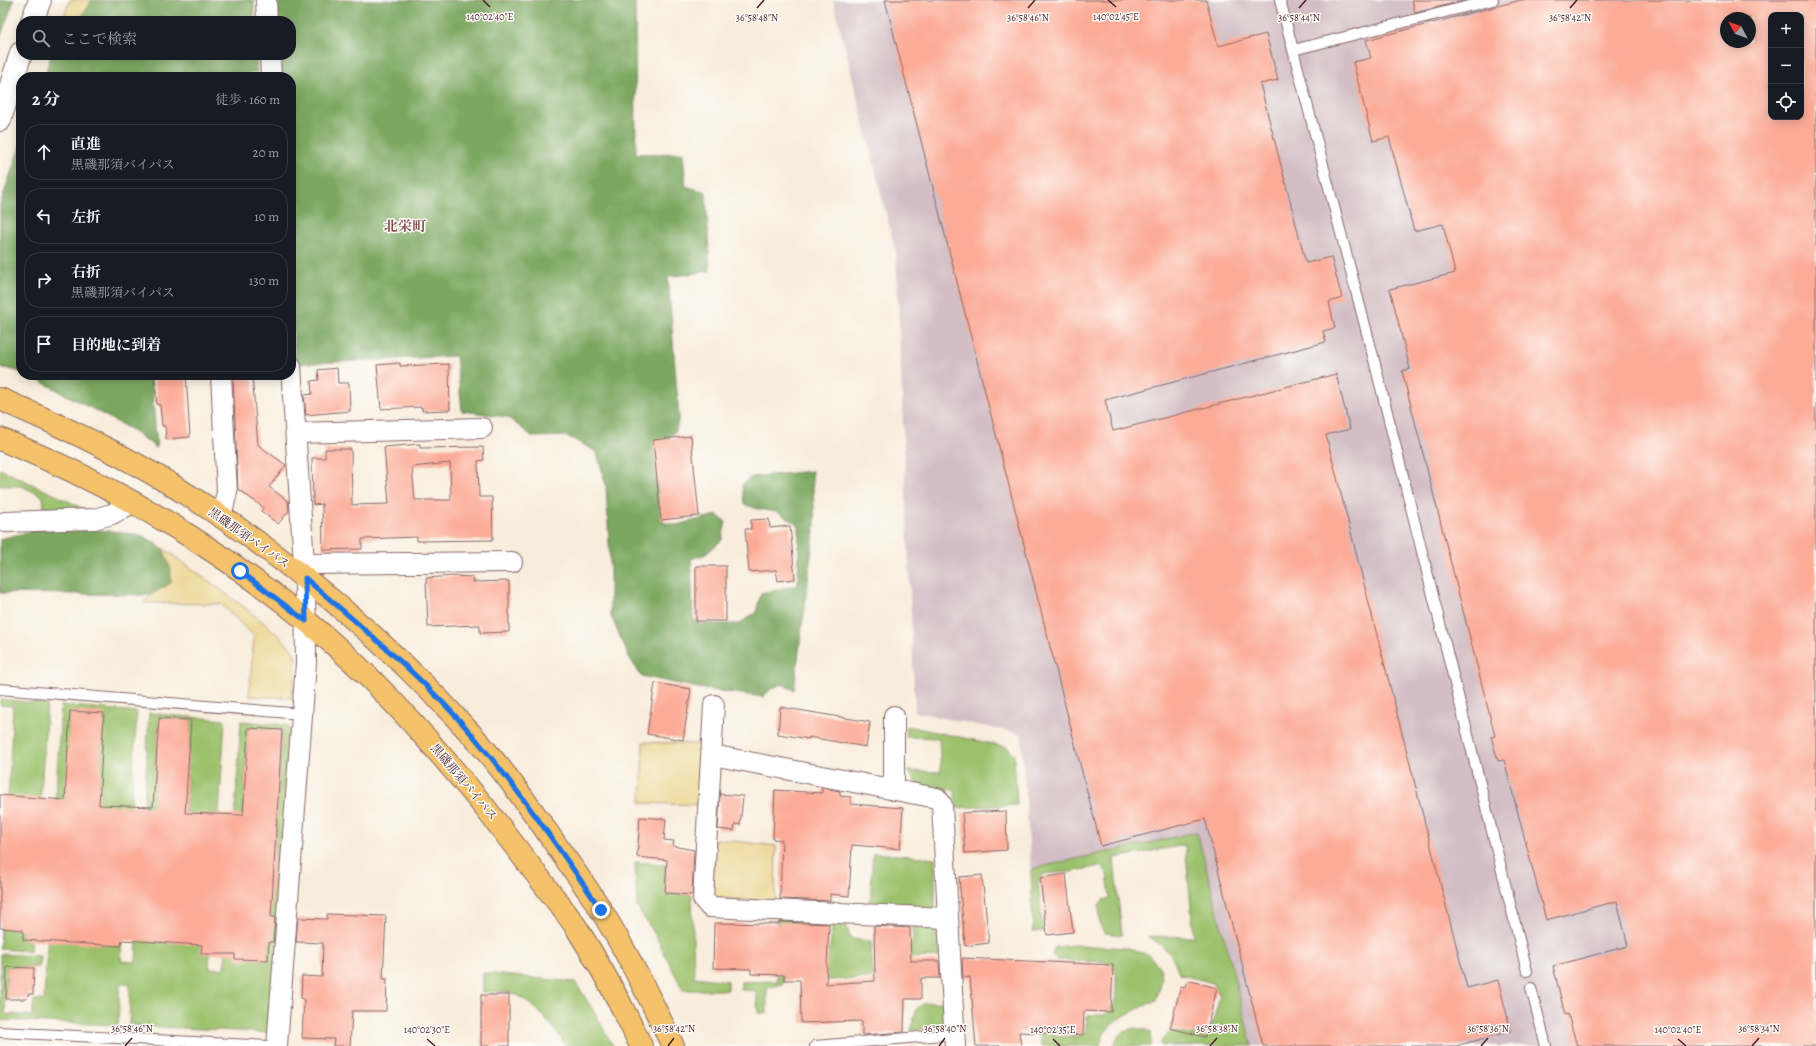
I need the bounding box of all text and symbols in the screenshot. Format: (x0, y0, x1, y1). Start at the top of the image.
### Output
text: 140°02'40"E (467, 10, 514, 23)
text: 140°02'45"E (1093, 10, 1139, 23)
text: 36°58'48"N (736, 11, 778, 24)
text: 36°58'46"N (1007, 11, 1049, 24)
text: 36°58'44"N (1278, 11, 1320, 24)
text: 36°58'42"N (1549, 11, 1591, 24)
north arrow (1720, 12, 1756, 48)
map controls (1768, 12, 1804, 120)
button: + (1768, 12, 1804, 48)
search box (16, 16, 296, 60)
icon: search (30, 27, 52, 49)
text: ここで検索 (62, 29, 137, 49)
button: − (1768, 48, 1804, 84)
button: locate (1768, 84, 1804, 120)
text: 2 分 (32, 88, 60, 111)
text: 徒歩 · 160 m (216, 91, 280, 108)
text: 直進 (71, 134, 101, 154)
icon: ahead (33, 141, 55, 163)
text: 20 m (253, 144, 279, 161)
text: 黒磯那須バイパス (71, 156, 175, 173)
icon: left (33, 205, 55, 227)
text: 左折 (71, 207, 101, 227)
text: 10 m (254, 208, 279, 225)
district label: 北栄町 (384, 217, 427, 236)
text: 右折 (71, 262, 101, 282)
icon: right (33, 269, 55, 291)
text: 130 m (249, 272, 279, 289)
text: 黒磯那須バイパス (71, 284, 175, 301)
icon: arrive (33, 333, 55, 355)
text: 目的地に到着 (71, 335, 161, 355)
street label: 黒磯那須バイパス (205, 504, 293, 572)
route start (231, 562, 249, 580)
street label: 黒磯那須バイパス (427, 740, 501, 824)
route end (592, 901, 610, 919)
text: 36°58'46"N (111, 1022, 153, 1035)
text: 36°58'42"N (653, 1022, 695, 1035)
text: 36°58'40"N (924, 1022, 966, 1035)
text: 36°58'38"N (1196, 1022, 1238, 1035)
text: 36°58'36"N (1467, 1022, 1509, 1035)
text: 36°58'34"N (1738, 1022, 1780, 1035)
text: 140°02'30"E (404, 1023, 450, 1036)
text: 140°02'35"E (1030, 1023, 1076, 1036)
text: 140°02'40"E (1655, 1023, 1702, 1036)

